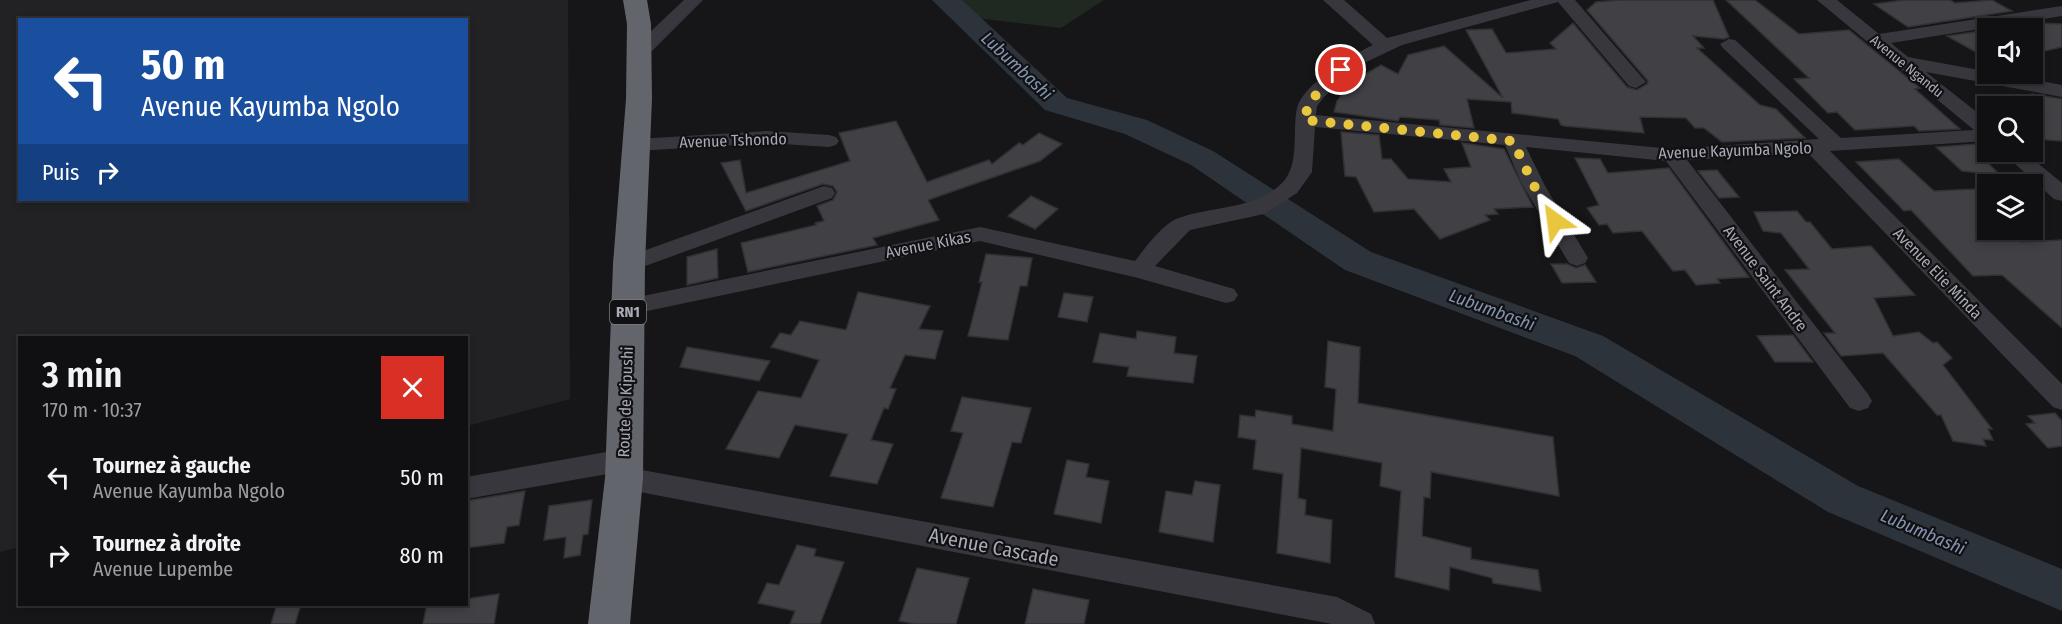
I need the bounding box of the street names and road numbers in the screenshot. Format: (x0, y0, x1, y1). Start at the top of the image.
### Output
street label: Avenue Ngandu (1867, 32, 1947, 101)
street label: Avenue Tshondo (679, 129, 787, 152)
street label: Avenue Kayumba Ngolo (1658, 138, 1812, 163)
street label: Avenue Saint Andre (1720, 222, 1812, 335)
street label: Avenue Elie Minda (1889, 224, 1986, 323)
street label: Avenue Kikas (884, 227, 972, 262)
road number: RN1 (610, 300, 646, 324)
street label: Route de Kipushi (614, 346, 637, 458)
street label: Avenue Cascade (927, 523, 1061, 571)

